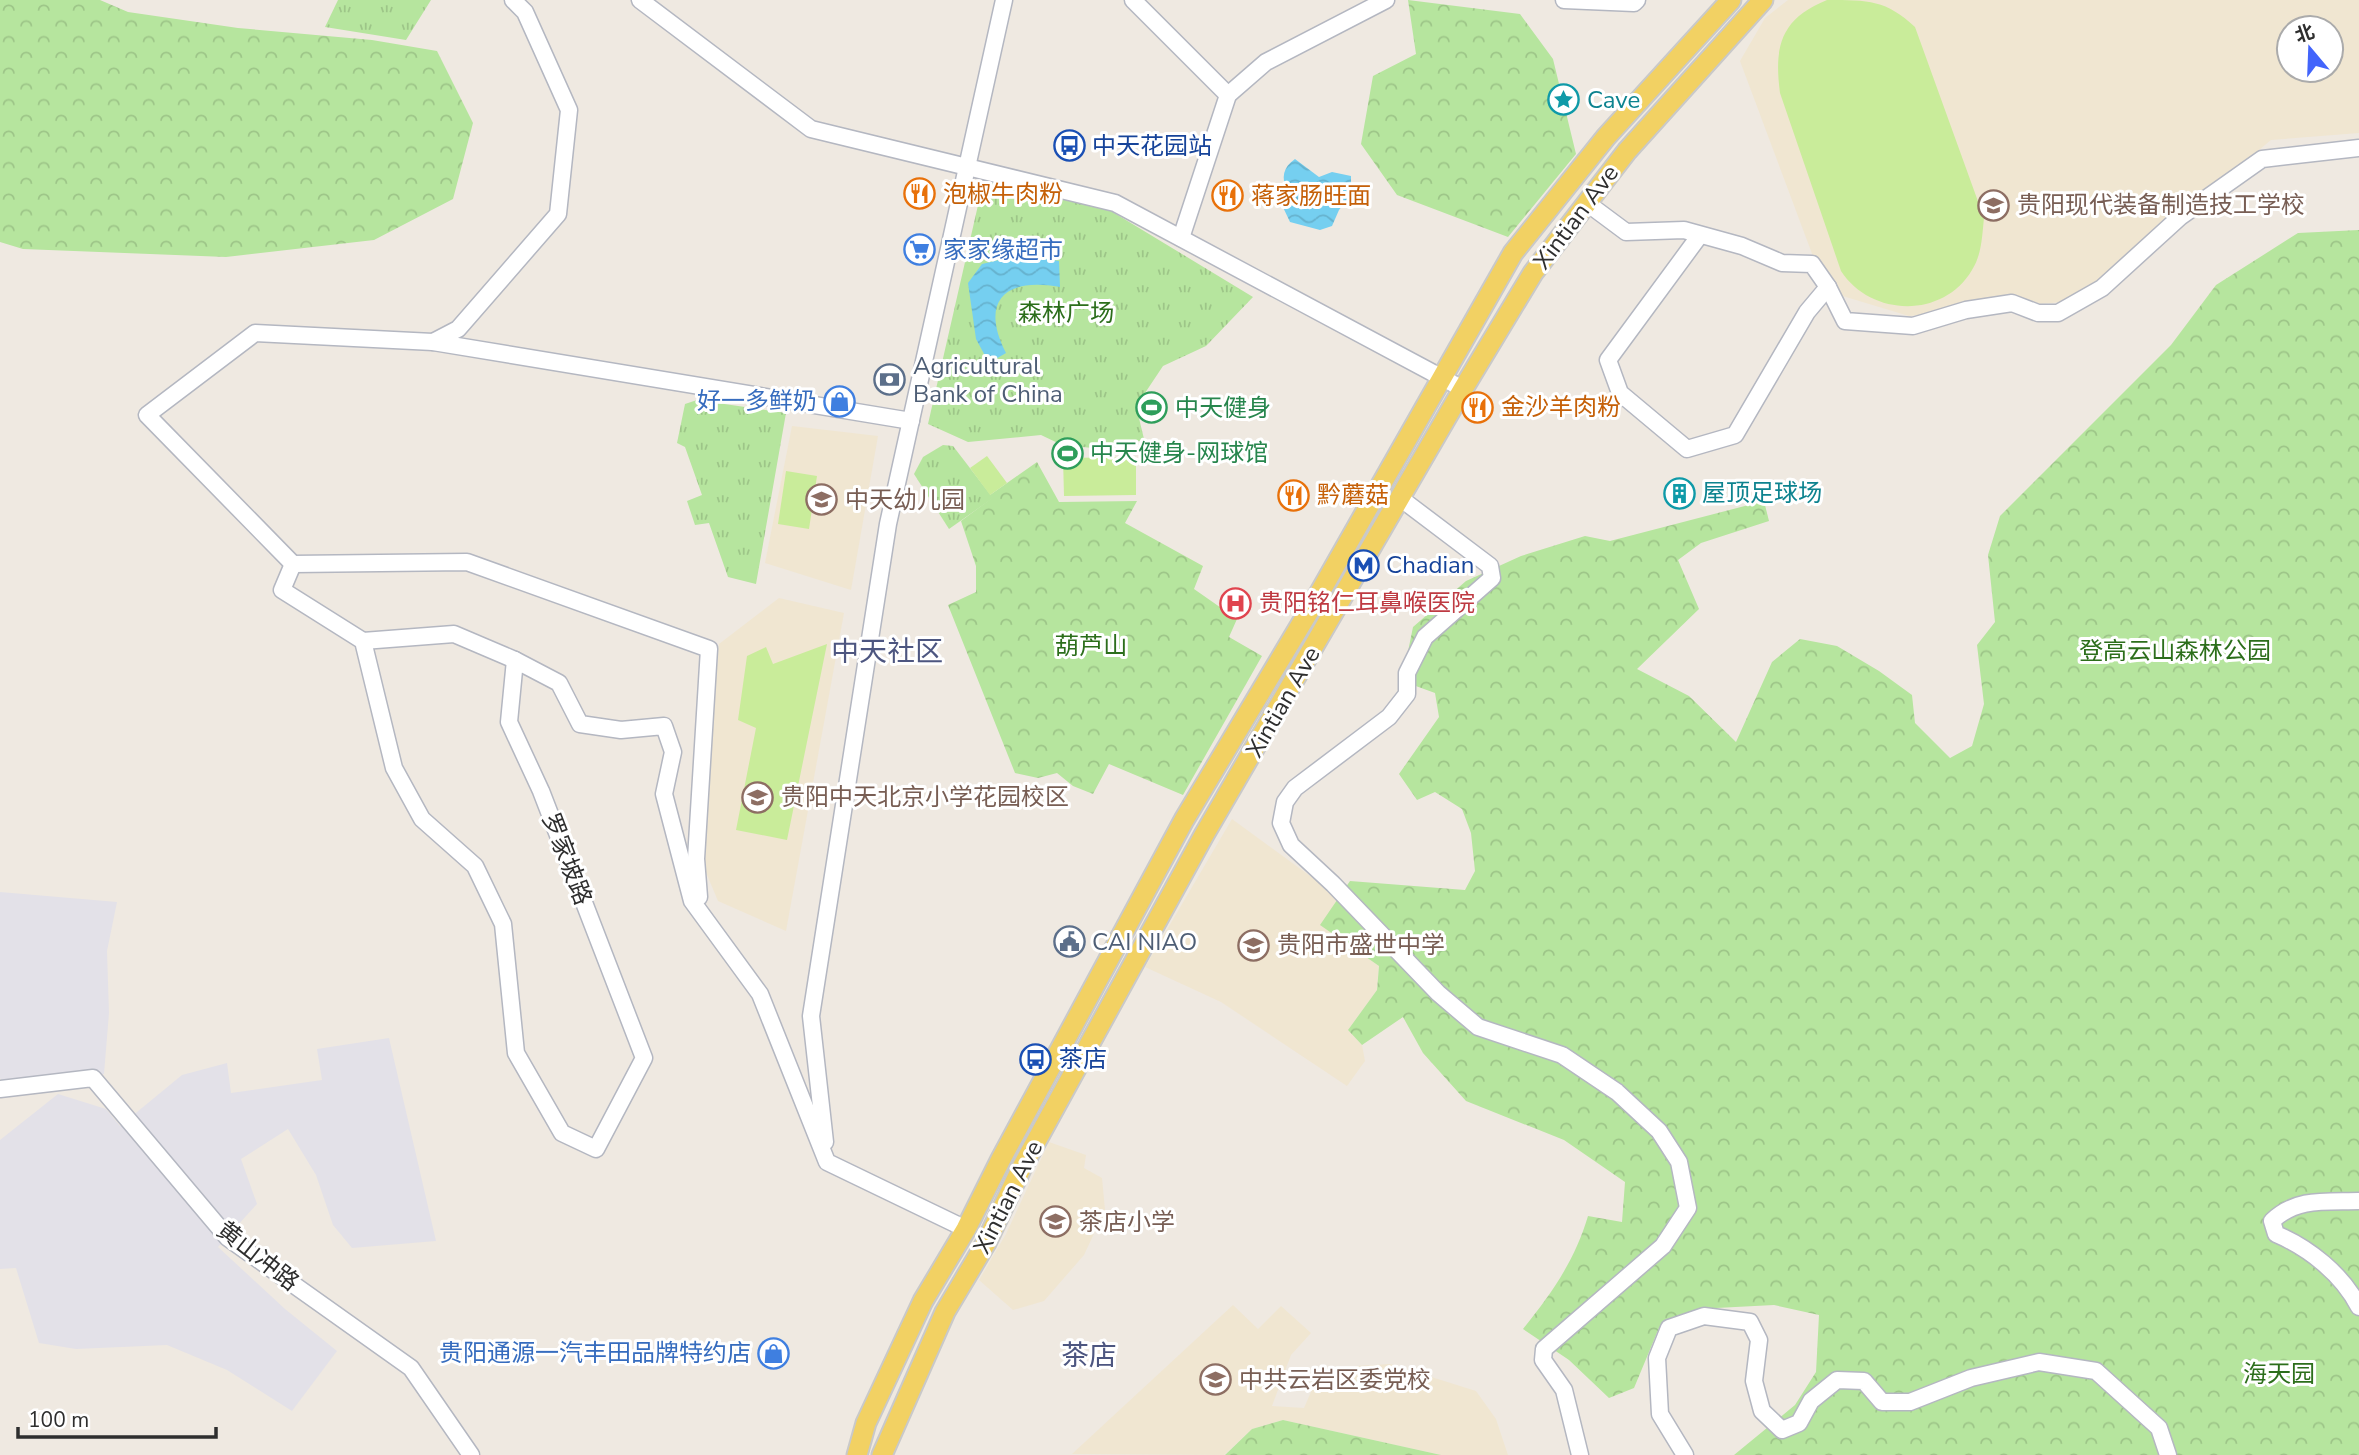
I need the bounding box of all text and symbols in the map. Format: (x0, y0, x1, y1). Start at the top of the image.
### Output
north arrow (2275, 14, 2345, 84)
text: 北 (2292, 18, 2318, 49)
place icon: Cave (1547, 83, 1581, 117)
place label: Cave (1587, 84, 1640, 116)
bus stop icon: 中天花园站 (1052, 129, 1086, 163)
place label: 中天花园站 (1092, 130, 1212, 162)
street label: Xintian Ave (1526, 158, 1626, 276)
restaurant icon: 泡椒牛肉粉 (903, 177, 937, 211)
place label: 泡椒牛肉粉 (943, 178, 1063, 210)
restaurant icon: 蒋家肠旺面 (1211, 179, 1245, 213)
place label: 蒋家肠旺面 (1251, 180, 1371, 212)
school or university icon: 贵阳现代装备制造技工学校 (1977, 188, 2011, 222)
place label: 贵阳现代装备制造技工学校 (2017, 189, 2305, 221)
supermarket icon: 家家缘超市 (903, 233, 937, 267)
place label: 家家缘超市 (943, 234, 1063, 266)
park label: 森林广场 (1018, 297, 1114, 329)
place label: Agricultural Bank of China (913, 350, 1063, 410)
bank icon: Agricultural Bank of China (873, 363, 907, 397)
shop icon: 好一多鲜奶 (823, 384, 857, 418)
place label: 好一多鲜奶 (697, 385, 817, 417)
restaurant icon: 金沙羊肉粉 (1461, 390, 1495, 424)
sports icon: 中天健身 (1135, 391, 1169, 425)
place label: 金沙羊肉粉 (1501, 391, 1621, 423)
place label: 中天健身 (1175, 392, 1271, 424)
sports icon: 中天健身-网球馆 (1050, 436, 1084, 470)
place label: 中天健身-网球馆 (1090, 437, 1268, 469)
building icon: 屋顶足球场 (1662, 476, 1696, 510)
place label: 屋顶足球场 (1702, 477, 1822, 509)
restaurant icon: 黔蘑菇 (1277, 478, 1311, 512)
place label: 黔蘑菇 (1317, 479, 1389, 511)
school or university icon: 中天幼儿园 (805, 483, 839, 517)
place label: 中天幼儿园 (845, 484, 965, 516)
metro station icon: Chadian (1346, 548, 1380, 582)
place label: Chadian (1386, 549, 1474, 581)
hospital icon: 贵阳铭仁耳鼻喉医院 (1219, 586, 1253, 620)
place label: 贵阳铭仁耳鼻喉医院 (1259, 587, 1475, 619)
park label: 葫芦山 (1055, 630, 1127, 662)
district label: 中天社区 (831, 633, 943, 671)
park label: 登高云山森林公园 (2079, 635, 2271, 667)
street label: Xintian Ave (1238, 641, 1328, 763)
school or university icon: 贵阳中天北京小学花园校区 (741, 780, 775, 814)
place label: 贵阳中天北京小学花园校区 (781, 781, 1069, 813)
street label: 罗家坡路 (535, 808, 599, 910)
public building icon: CAI NIAO (1052, 925, 1086, 959)
place label: CAI NIAO (1092, 926, 1197, 958)
school or university icon: 贵阳市盛世中学 (1237, 928, 1271, 962)
place label: 贵阳市盛世中学 (1277, 929, 1445, 961)
bus stop icon: 茶店 (1019, 1042, 1053, 1076)
place label: 茶店 (1059, 1043, 1107, 1075)
street label: Xintian Ave (966, 1135, 1050, 1259)
school or university icon: 茶店小学 (1039, 1205, 1073, 1239)
place label: 茶店小学 (1079, 1206, 1175, 1238)
street label: 黄山冲路 (210, 1214, 306, 1298)
shop icon: 贵阳通源一汽丰田品牌特约店 (757, 1336, 791, 1370)
place label: 贵阳通源一汽丰田品牌特约店 (439, 1337, 751, 1369)
district label: 茶店 (1061, 1337, 1117, 1375)
park label: 海天园 (2243, 1358, 2315, 1390)
school or university icon: 中共云岩区委党校 (1199, 1363, 1233, 1397)
place label: 中共云岩区委党校 (1239, 1364, 1431, 1396)
scale bar (18, 1396, 215, 1440)
text: 100 m (28, 1406, 89, 1434)

